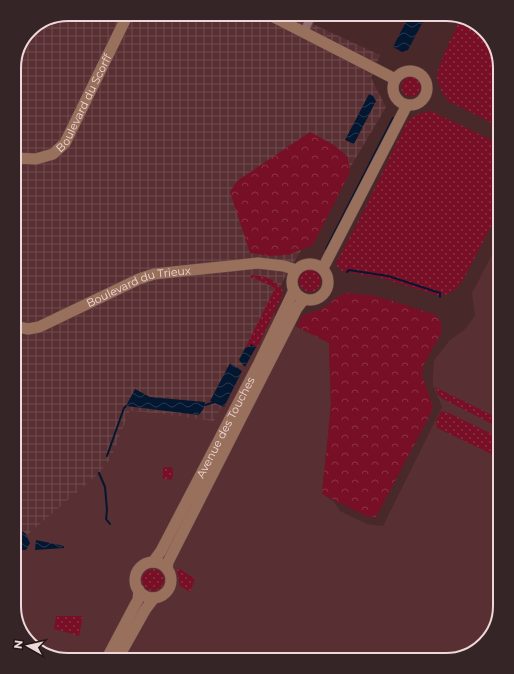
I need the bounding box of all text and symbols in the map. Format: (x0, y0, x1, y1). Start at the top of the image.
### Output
street label: Boulevard du Scorff (53, 51, 115, 155)
street label: Boulevard du Trieux (84, 263, 192, 310)
street label: Avenue des Touches (193, 374, 258, 480)
north arrow (8, 626, 48, 666)
text: N (11, 639, 26, 650)

